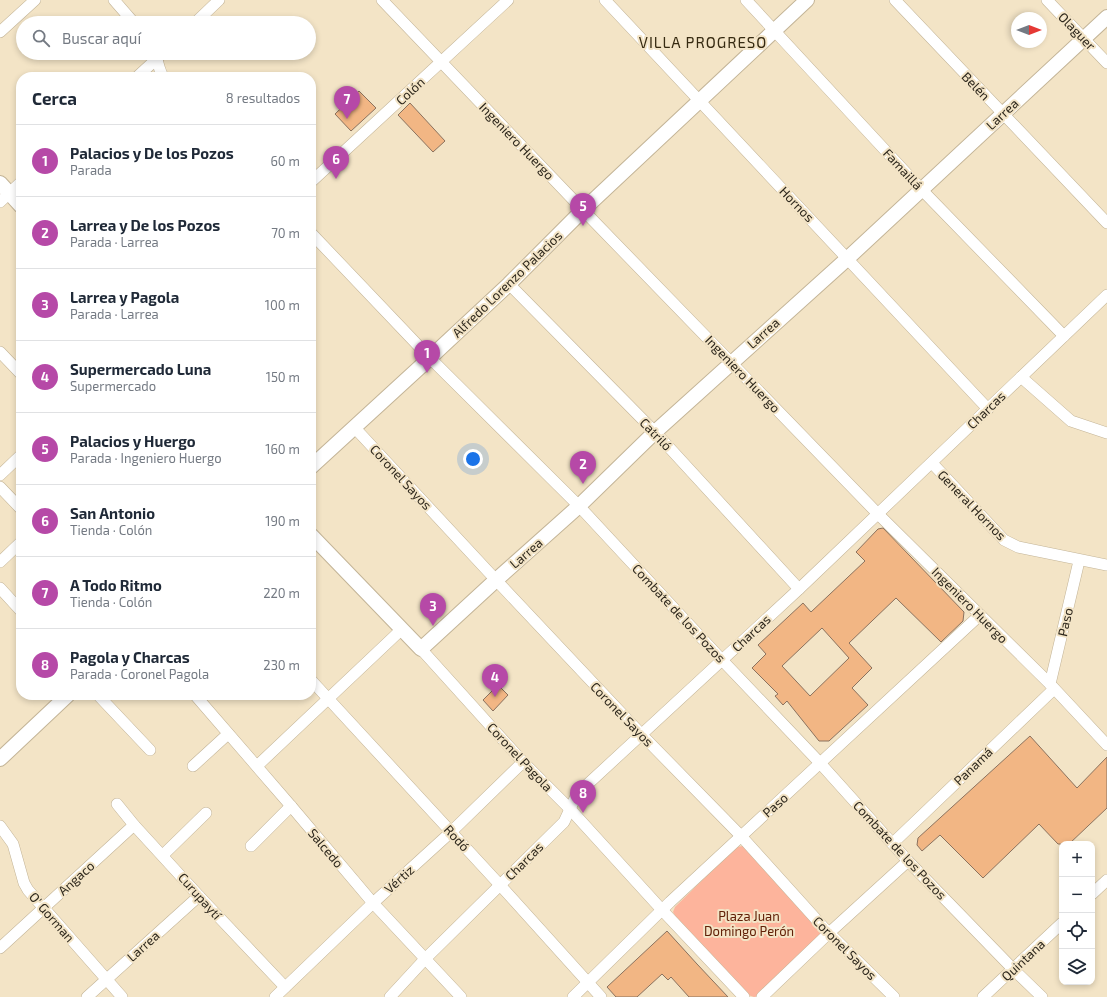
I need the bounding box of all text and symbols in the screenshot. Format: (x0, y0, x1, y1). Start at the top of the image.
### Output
street label: Olaguer (1055, 9, 1099, 53)
north arrow (1011, 12, 1047, 48)
search box (16, 16, 316, 60)
icon: search (30, 27, 52, 49)
text: Buscar aquí (62, 29, 141, 47)
district label: VILLA PROGRESO (639, 33, 767, 51)
street label: Belén (959, 68, 993, 104)
street label: Colón (392, 74, 428, 108)
pin: 7 (334, 86, 360, 119)
text: Cerca (32, 88, 77, 108)
text: 8 resultados (226, 90, 300, 106)
street label: Larrea (983, 95, 1021, 133)
street label: Ingeniero Huergo (476, 99, 558, 183)
text: Palacios y De los Pozos (70, 144, 234, 162)
street label: Famaillá (880, 145, 926, 193)
pin: 6 (323, 146, 349, 179)
text: 1 (42, 153, 48, 169)
text: 60 m (270, 153, 300, 169)
text: Parada (70, 162, 112, 178)
street label: Hornos (776, 183, 818, 225)
pin: 5 (570, 193, 596, 226)
text: Larrea y De los Pozos (70, 216, 220, 234)
text: 2 (41, 225, 49, 241)
text: 70 m (271, 225, 300, 241)
street label: Alfredo Lorenzo Palacios (449, 227, 565, 341)
text: Parada · Larrea (70, 234, 159, 250)
text: Larrea y Pagola (70, 288, 179, 306)
text: 3 (41, 297, 49, 313)
text: 100 m (265, 297, 300, 313)
text: Parada · Larrea (70, 306, 159, 322)
street label: Larrea (743, 314, 783, 352)
street label: Ingeniero Huergo (702, 332, 784, 416)
pin: 1 (414, 340, 440, 373)
text: Supermercado Luna (70, 360, 211, 378)
text: 4 (41, 369, 49, 385)
text: 150 m (266, 369, 300, 385)
text: Supermercado (70, 378, 156, 394)
street label: Charcas (963, 388, 1009, 432)
street label: Catriló (637, 414, 675, 454)
text: Palacios y Huergo (70, 432, 196, 450)
text: 5 (41, 441, 49, 457)
text: 160 m (265, 441, 300, 457)
street label: Coronel Sayos (367, 441, 435, 513)
your location (463, 449, 483, 469)
text: Parada · Ingeniero Huergo (70, 450, 222, 466)
pin: 2 (570, 451, 596, 484)
street label: General Hornos (935, 467, 1009, 543)
text: San Antonio (70, 504, 155, 522)
text: 6 (41, 513, 49, 529)
text: 190 m (265, 513, 300, 529)
text: Tienda · Colón (70, 522, 152, 538)
street label: Larrea (506, 534, 546, 572)
street label: Combate de los Pozos (629, 560, 729, 666)
street label: Ingeniero Huergo (929, 564, 1011, 646)
text: A Todo Ritmo (70, 576, 162, 594)
text: 7 (42, 585, 48, 601)
text: 220 m (263, 585, 300, 601)
pin: 3 (420, 593, 446, 626)
text: Tienda · Colón (70, 594, 152, 610)
street label: Paso (1054, 606, 1076, 638)
street label: Charcas (728, 611, 774, 655)
text: Pagola y Charcas (70, 648, 190, 666)
text: 8 (41, 657, 49, 673)
text: 230 m (263, 657, 300, 673)
pin: 4 (482, 664, 508, 697)
text: Parada · Coronel Pagola (70, 666, 209, 682)
street label: Coronel Sayos (587, 678, 657, 750)
street label: Coronel Pagola (484, 719, 556, 795)
street label: Panamá (950, 744, 996, 788)
pin: 8 (570, 780, 596, 813)
street label: Paso (759, 789, 791, 821)
street label: Combate de los Pozos (850, 797, 950, 903)
street label: Rodó (441, 822, 473, 854)
street label: Salcedo (305, 825, 347, 871)
street label: Charcas (502, 839, 546, 883)
map controls (1059, 841, 1095, 985)
button: + (1059, 841, 1095, 877)
street label: Angaco (54, 857, 98, 899)
street label: Vértiz (381, 862, 417, 896)
street label: Curupaytí (175, 869, 226, 923)
button: − (1059, 877, 1095, 913)
street label: O' Gorman (26, 889, 78, 945)
park label: Plaza Juan Domingo Perón (704, 908, 794, 939)
street label: Coronel Sayos (810, 913, 880, 983)
button: locate (1059, 913, 1095, 949)
street label: Larrea (123, 927, 163, 965)
street label: Quintana (998, 936, 1048, 984)
button: layers (1059, 949, 1095, 985)

